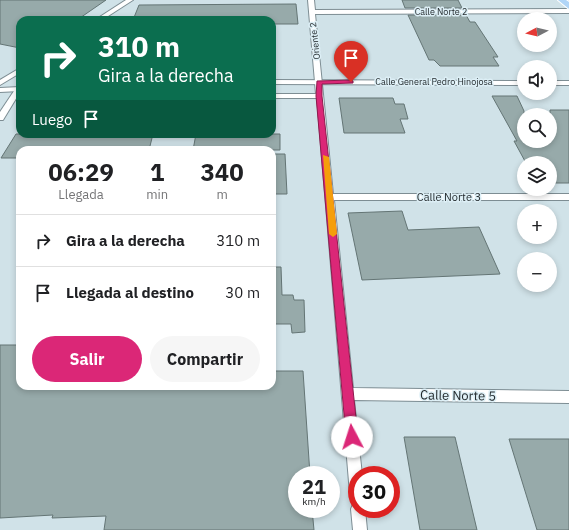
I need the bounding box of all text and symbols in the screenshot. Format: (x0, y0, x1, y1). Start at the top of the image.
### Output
street label: Calle Norte 2 (415, 6, 467, 17)
north arrow (517, 12, 557, 52)
map controls (517, 12, 557, 292)
street label: Oriente 2 (307, 22, 322, 60)
text: 310 m (98, 28, 180, 65)
icon: right (32, 32, 84, 84)
pin (334, 41, 368, 82)
icon: arrive (340, 47, 362, 69)
button: sound (517, 60, 557, 100)
text: Gira a la derecha (98, 64, 234, 87)
street label: Calle General Pedro Hinojosa (375, 76, 493, 87)
icon: arrive (80, 108, 102, 130)
button: search (517, 108, 557, 148)
text: Luego (32, 110, 72, 129)
text: 06:29 (48, 156, 114, 188)
text: 1 (150, 156, 164, 188)
text: 340 (200, 156, 244, 188)
button: layers (517, 156, 557, 196)
text: Llegada (58, 186, 104, 203)
text: min (146, 186, 168, 203)
text: m (216, 186, 228, 203)
street label: Calle Norte 3 (417, 190, 481, 204)
button: + (517, 204, 557, 244)
icon: right (32, 230, 54, 252)
text: Gira a la derecha (66, 231, 185, 250)
text: 310 m (216, 231, 260, 250)
button: − (517, 252, 557, 292)
icon: arrive (32, 282, 54, 304)
text: Llegada al destino (66, 283, 194, 302)
text: 30 m (225, 283, 260, 302)
button: Salir (32, 336, 142, 382)
button: Compartir (150, 336, 260, 382)
street label: Calle Norte 5 (420, 386, 496, 405)
position arrow (331, 416, 373, 458)
speed limit sign: 30 (348, 466, 400, 518)
text: 21 (302, 473, 326, 500)
text: km/h (302, 495, 326, 508)

